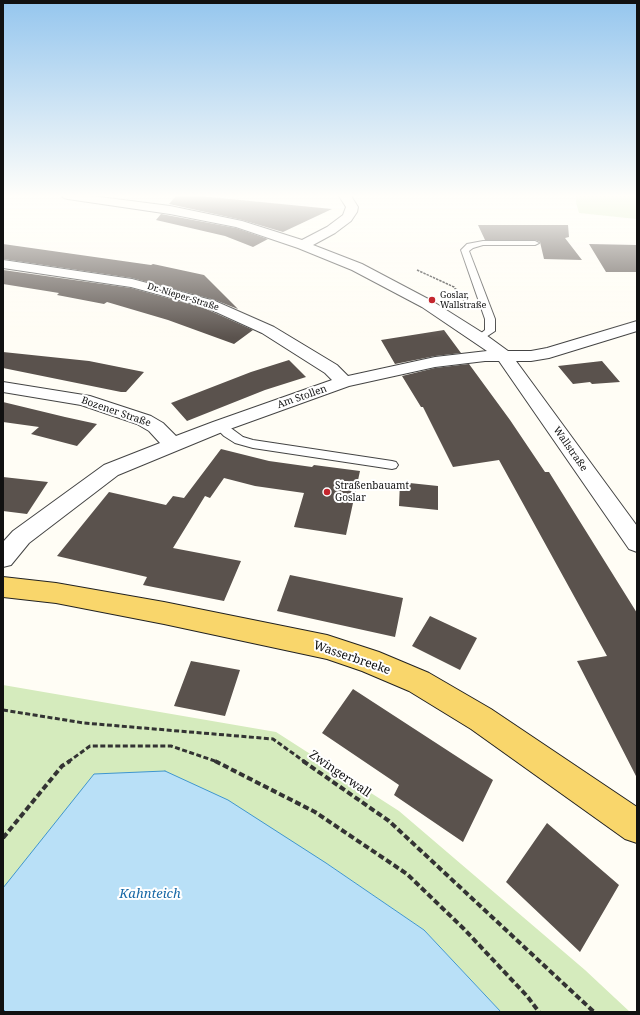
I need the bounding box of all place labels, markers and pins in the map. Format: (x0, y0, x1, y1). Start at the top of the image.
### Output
place label: Goslar, Wallstraße (440, 290, 486, 311)
marker: Goslar, Wallstraße (427, 295, 437, 305)
place label: Straßenbauamt Goslar (335, 480, 409, 504)
marker: Straßenbauamt Goslar (322, 487, 332, 497)

